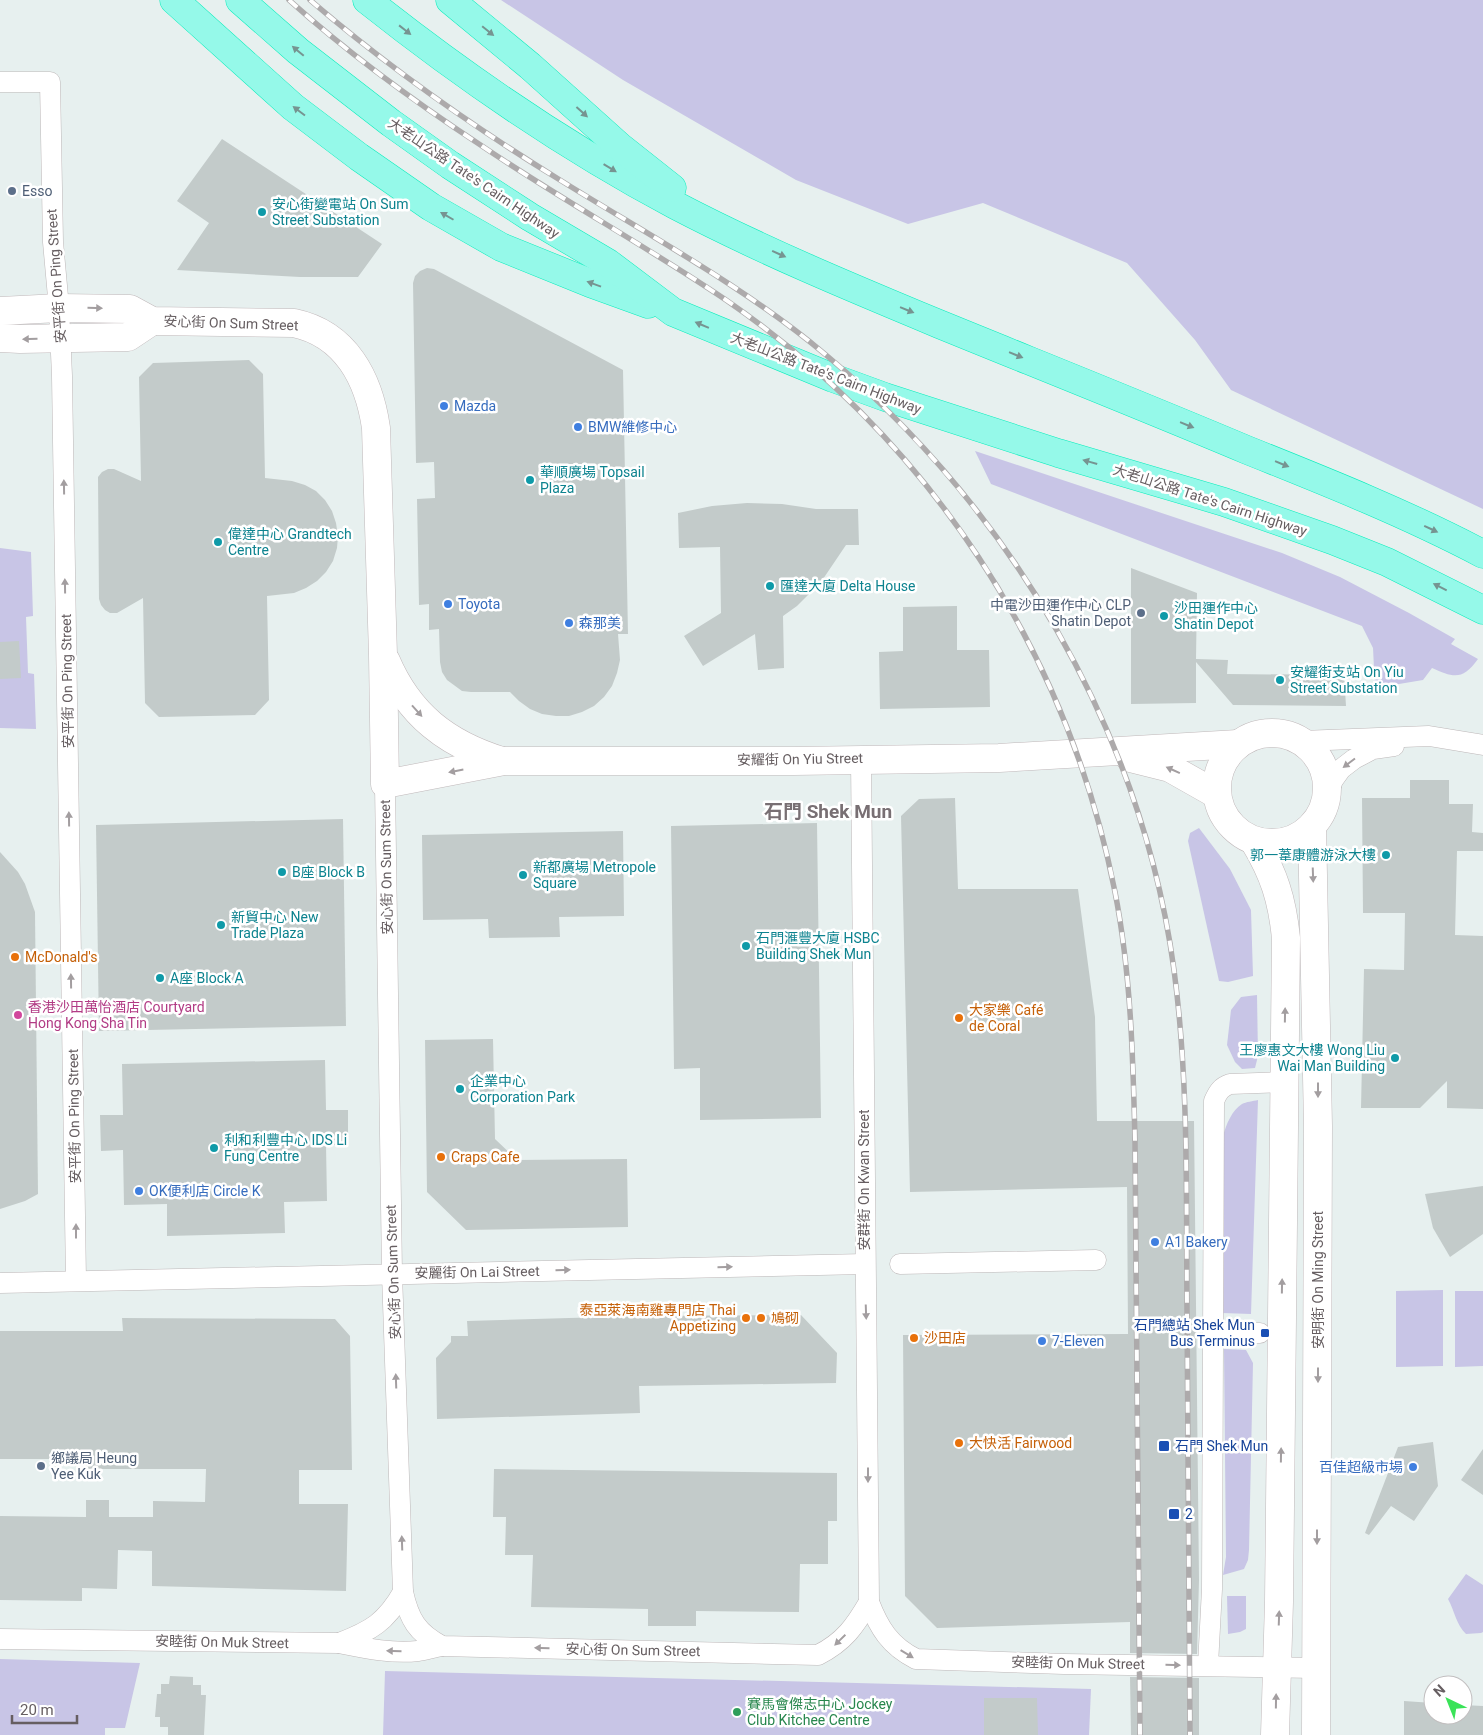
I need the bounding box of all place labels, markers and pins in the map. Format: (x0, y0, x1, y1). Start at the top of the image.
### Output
place label: Esso (22, 183, 52, 199)
marker: Esso (6, 185, 18, 197)
place label: 安心街變電站 On Sum Street Substation (272, 196, 409, 228)
marker: 安心街變電站 On Sum Street Substation (256, 206, 268, 218)
place label: Mazda (454, 398, 496, 414)
marker: Mazda (438, 400, 450, 412)
place label: BMW維修中心 (588, 419, 677, 435)
marker: BMW維修中心 (572, 421, 584, 433)
place label: 華順廣場 Topsail Plaza (540, 464, 645, 496)
marker: 華順廣場 Topsail Plaza (524, 474, 536, 486)
place label: 偉達中心 Grandtech Centre (228, 526, 352, 558)
marker: 偉達中心 Grandtech Centre (212, 536, 224, 548)
place label: 匯達大廈 Delta House (780, 578, 916, 594)
marker: 匯達大廈 Delta House (764, 580, 776, 592)
place label: Toyota (458, 596, 500, 612)
place label: 中電沙田運作中心 CLP Shatin Depot (990, 597, 1131, 629)
marker: Toyota (442, 598, 454, 610)
place label: 沙田運作中心 Shatin Depot (1174, 600, 1258, 632)
marker: 中電沙田運作中心 CLP Shatin Depot (1135, 607, 1147, 619)
marker: 沙田運作中心 Shatin Depot (1158, 610, 1170, 622)
place label: 森那美 (579, 615, 621, 631)
marker: 森那美 (563, 617, 575, 629)
place label: 安耀街支站 On Yiu Street Substation (1290, 664, 1404, 696)
marker: 安耀街支站 On Yiu Street Substation (1274, 674, 1286, 686)
place label: 郭一葦康體游泳大樓 (1250, 847, 1376, 863)
marker: 郭一葦康體游泳大樓 (1380, 849, 1392, 861)
place label: 新都廣場 Metropole Square (533, 859, 656, 891)
place label: B座 Block B (292, 864, 365, 880)
marker: B座 Block B (276, 866, 288, 878)
marker: 新都廣場 Metropole Square (517, 869, 529, 881)
place label: 新貿中心 New Trade Plaza (231, 909, 319, 941)
marker: 新貿中心 New Trade Plaza (215, 919, 227, 931)
place label: 石門滙豐大廈 HSBC Building Shek Mun (756, 930, 880, 962)
marker: 石門滙豐大廈 HSBC Building Shek Mun (740, 940, 752, 952)
place label: McDonald's (25, 949, 98, 965)
marker: McDonald's (9, 951, 21, 963)
place label: A座 Block A (170, 970, 244, 986)
marker: A座 Block A (154, 972, 166, 984)
place label: 香港沙田萬怡酒店 Courtyard Hong Kong Sha Tin (28, 999, 205, 1031)
place label: 大家樂 Café de Coral (969, 1002, 1043, 1034)
marker: 香港沙田萬怡酒店 Courtyard Hong Kong Sha Tin (12, 1009, 24, 1021)
marker: 大家樂 Café de Coral (953, 1012, 965, 1024)
place label: 王廖惠文大樓 Wong Liu Wai Man Building (1240, 1042, 1385, 1074)
marker: 王廖惠文大樓 Wong Liu Wai Man Building (1389, 1052, 1401, 1064)
place label: 企業中心 Corporation Park (470, 1073, 576, 1105)
marker: 企業中心 Corporation Park (454, 1083, 466, 1095)
place label: 利和利豐中心 IDS Li Fung Centre (224, 1132, 347, 1164)
marker: 利和利豐中心 IDS Li Fung Centre (208, 1142, 220, 1154)
place label: Craps Cafe (451, 1149, 520, 1165)
marker: Craps Cafe (435, 1151, 447, 1163)
place label: OK便利店 Circle K (149, 1183, 261, 1199)
marker: OK便利店 Circle K (133, 1185, 145, 1197)
place label: A1 Bakery (1165, 1234, 1228, 1250)
marker: A1 Bakery (1149, 1236, 1161, 1248)
place label: 泰亞萊海南雞專門店 Thai Appetizing (579, 1302, 736, 1334)
place label: 鳩砌 (771, 1310, 799, 1326)
marker: 泰亞萊海南雞專門店 Thai Appetizing (740, 1312, 752, 1324)
marker: 鳩砌 (755, 1312, 767, 1324)
place label: 石門總站 Shek Mun Bus Terminus (1134, 1317, 1255, 1349)
marker: 石門總站 Shek Mun Bus Terminus (1259, 1327, 1271, 1339)
place label: 沙田店 (924, 1330, 966, 1346)
marker: 沙田店 (908, 1332, 920, 1344)
place label: 7-Eleven (1052, 1333, 1104, 1349)
marker: 7-Eleven (1036, 1335, 1048, 1347)
place label: 大快活 Fairwood (969, 1435, 1072, 1451)
marker: 大快活 Fairwood (953, 1437, 965, 1449)
place label: 石門 Shek Mun (1175, 1438, 1268, 1454)
marker: 石門 Shek Mun (1157, 1439, 1171, 1453)
place label: 鄉議局 Heung Yee Kuk (51, 1450, 137, 1482)
place label: 百佳超級市場 (1319, 1459, 1403, 1475)
marker: 鄉議局 Heung Yee Kuk (35, 1460, 47, 1472)
marker: 百佳超級市場 (1407, 1461, 1419, 1473)
place label: 2 (1185, 1506, 1193, 1522)
marker: 2 (1167, 1507, 1181, 1521)
place label: 賽馬會傑志中心 Jockey Club Kitchee Centre (747, 1696, 893, 1728)
marker: 賽馬會傑志中心 Jockey Club Kitchee Centre (731, 1706, 743, 1718)

